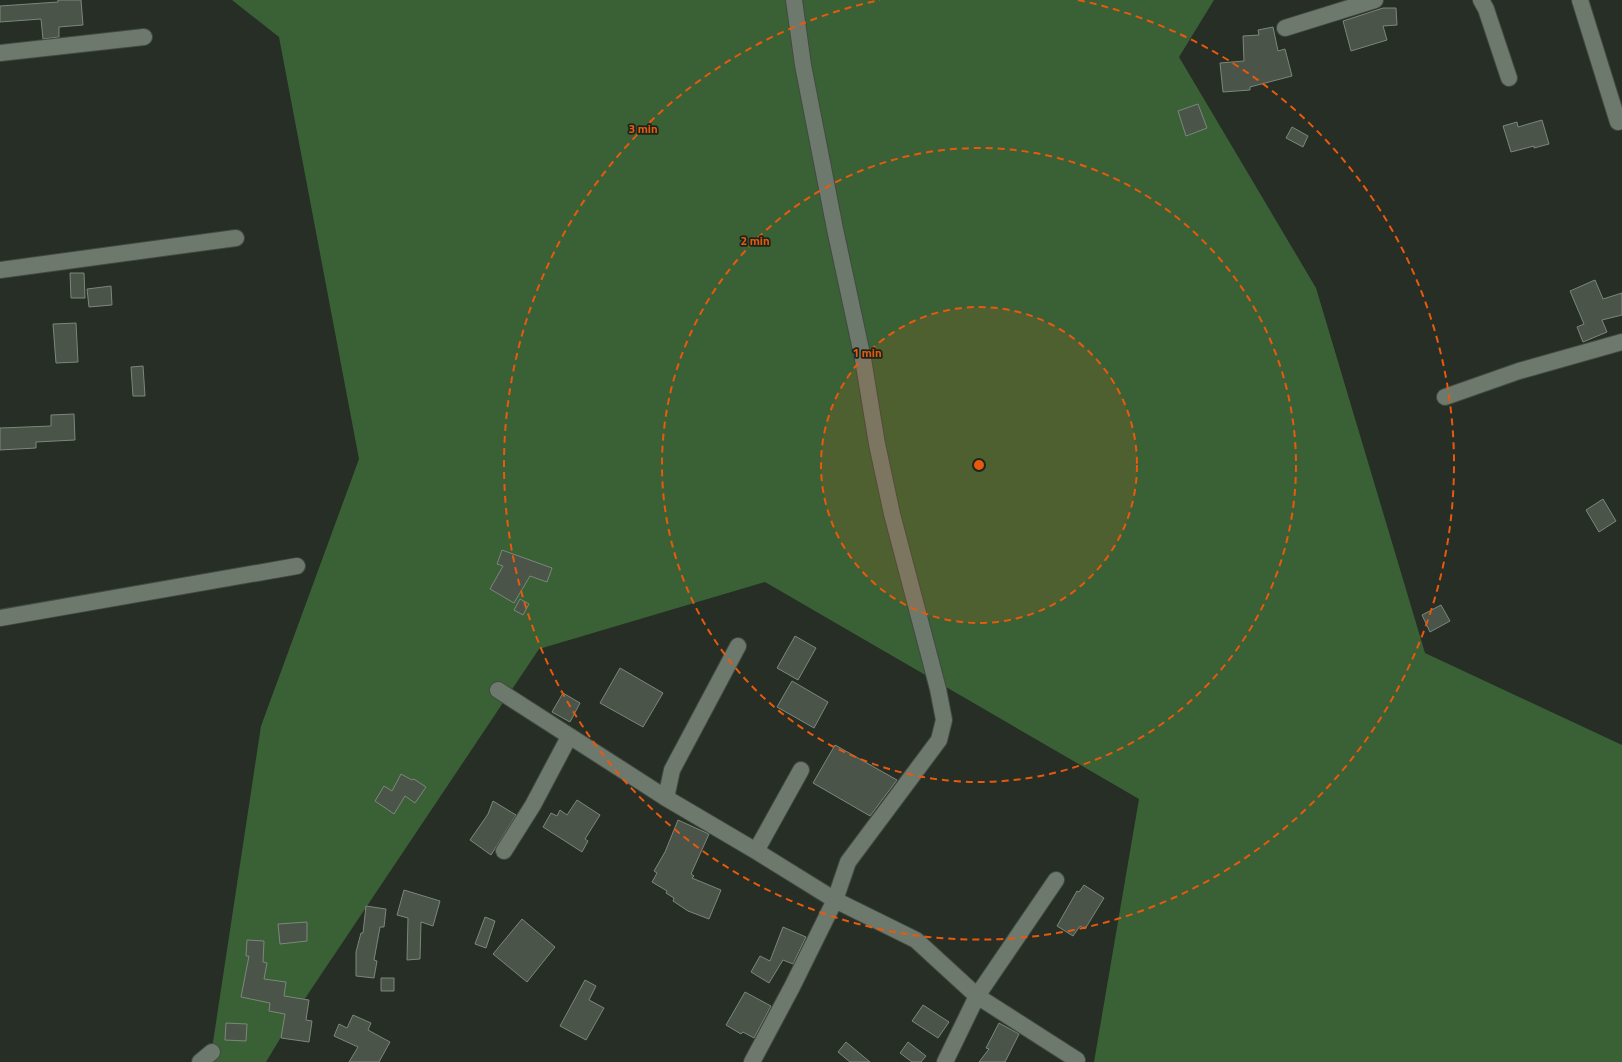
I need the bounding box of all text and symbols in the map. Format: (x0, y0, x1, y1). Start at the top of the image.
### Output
text: 3 min (628, 119, 658, 138)
text: 2 min (740, 231, 770, 250)
text: 1 min (852, 343, 882, 362)
centre of rings (972, 458, 986, 472)

